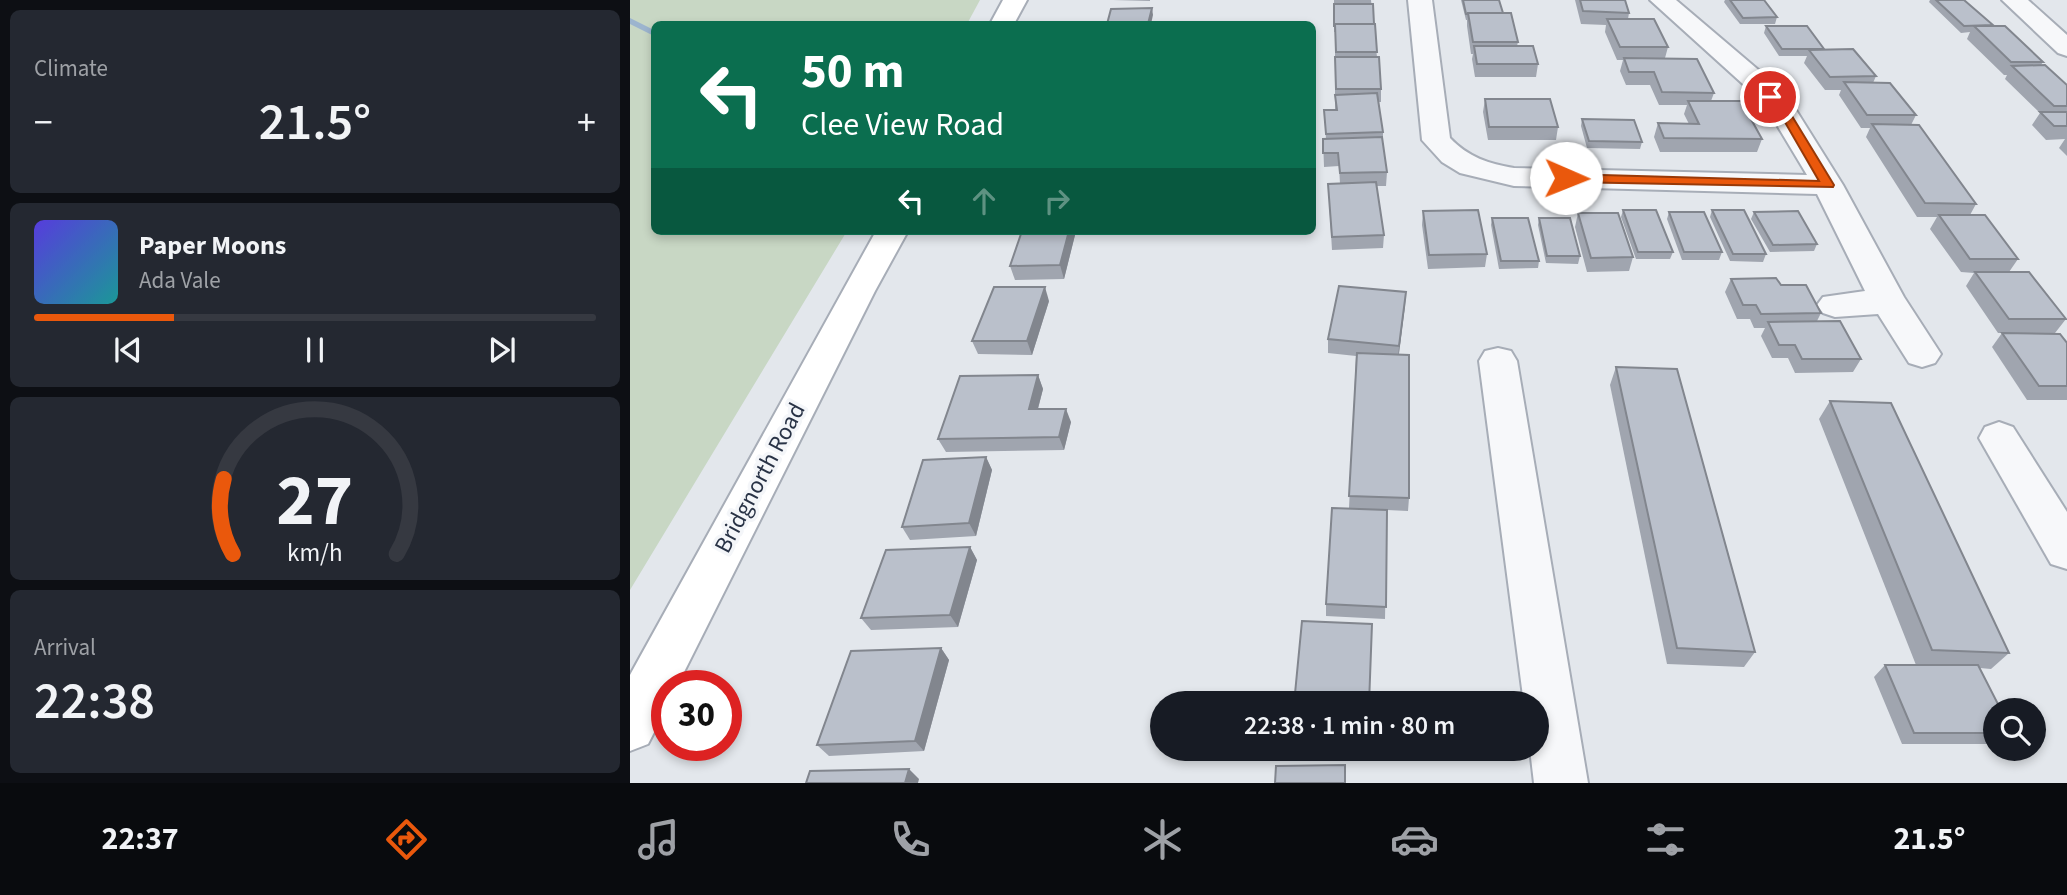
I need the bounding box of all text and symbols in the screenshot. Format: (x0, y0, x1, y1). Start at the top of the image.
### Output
text: 50 m (801, 37, 905, 107)
icon: left (686, 49, 777, 140)
text: Climate (34, 52, 108, 85)
pin (1740, 67, 1800, 127)
icon: arrive (1751, 78, 1789, 116)
text: 21.5° (259, 86, 371, 160)
text: − (34, 96, 53, 150)
text: + (577, 96, 596, 150)
text: Clee View Road (801, 102, 1004, 148)
position arrow (1529, 141, 1603, 215)
icon: left (892, 182, 930, 220)
icon: ahead (965, 182, 1003, 220)
icon: right (1038, 182, 1076, 220)
text: Paper Moons (139, 227, 286, 264)
text: Ada Vale (139, 264, 221, 297)
icon: previous (109, 331, 147, 369)
icon: pause (296, 331, 334, 369)
icon: next (483, 331, 521, 369)
street label: Bridgnorth Road (706, 397, 814, 559)
text: 27 (277, 450, 353, 554)
text: km/h (287, 535, 343, 571)
text: Arrival (34, 631, 96, 664)
text: 22:38 (34, 665, 155, 739)
speed limit sign: 30 (651, 670, 742, 761)
map controls (1983, 698, 2046, 761)
button: search (1983, 698, 2046, 761)
text: 22:38 · 1 min · 80 m (1244, 707, 1455, 744)
icon: directions (382, 815, 431, 864)
icon: music (634, 815, 683, 864)
icon: phone (886, 815, 935, 864)
icon: climate (1138, 815, 1187, 864)
icon: car (1390, 815, 1439, 864)
icon: filters (1641, 815, 1690, 864)
text: 22:37 (101, 816, 179, 862)
text: 21.5° (1893, 816, 1965, 862)

